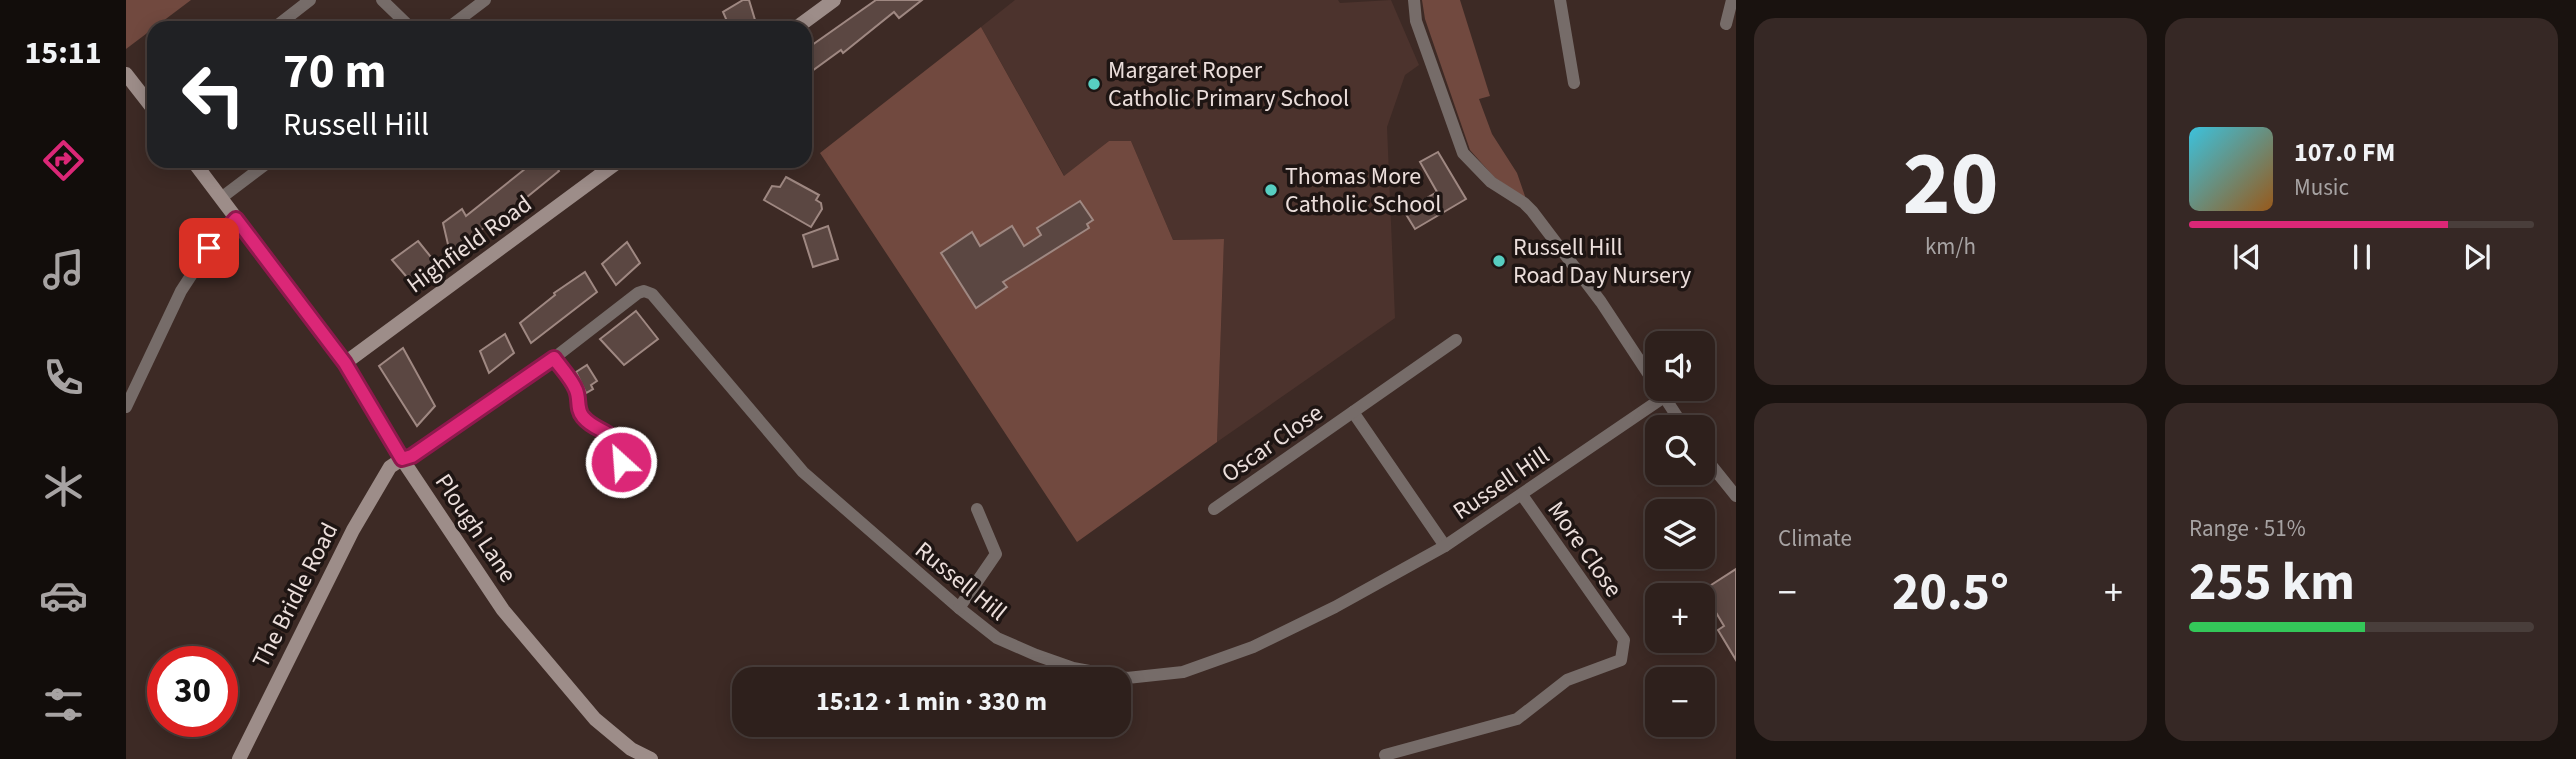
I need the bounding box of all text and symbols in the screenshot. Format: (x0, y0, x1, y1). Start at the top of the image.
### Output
text: 15:11 (24, 30, 102, 76)
text: 70 m (283, 37, 387, 107)
icon: left (168, 49, 259, 140)
place label: Margaret Roper Catholic Primary School (1108, 53, 1349, 116)
marker: Margaret Roper Catholic Primary School (1086, 76, 1102, 92)
text: Russell Hill (283, 102, 429, 148)
text: 20 (1902, 120, 1999, 249)
text: 107.0 FM (2294, 134, 2395, 171)
icon: directions (39, 136, 88, 185)
place label: Thomas More Catholic School (1285, 159, 1441, 222)
text: Music (2294, 171, 2349, 204)
marker: Thomas More Catholic School (1263, 182, 1279, 198)
street label: Highfield Road (399, 187, 539, 302)
pin (179, 218, 239, 278)
icon: arrive (190, 229, 228, 267)
place label: Russell Hill Road Day Nursery (1513, 230, 1691, 293)
text: km/h (1925, 230, 1976, 263)
icon: previous (2228, 238, 2266, 276)
icon: pause (2343, 238, 2381, 276)
icon: next (2458, 238, 2496, 276)
icon: music (39, 245, 88, 294)
marker: Russell Hill Road Day Nursery (1491, 253, 1507, 269)
map controls (1645, 331, 1715, 737)
button: sound (1645, 331, 1715, 401)
icon: phone (39, 353, 88, 402)
street label: Oscar Close (1214, 396, 1330, 491)
button: search (1645, 415, 1715, 485)
position arrow (584, 425, 658, 499)
street label: Russell Hill (1446, 438, 1556, 529)
icon: climate (39, 462, 88, 511)
street label: Plough Lane (426, 467, 525, 590)
street label: More Close (1539, 494, 1630, 604)
button: layers (1645, 499, 1715, 569)
text: Range · 51% (2189, 512, 2306, 545)
street label: The Bridle Road (244, 517, 347, 674)
text: Climate (1778, 522, 1852, 555)
street label: Russell Hill (907, 533, 1014, 629)
text: 255 km (2189, 546, 2355, 620)
text: 20.5° (1892, 556, 2009, 630)
text: − (1778, 566, 1797, 620)
text: + (2104, 566, 2123, 620)
icon: car (39, 571, 88, 620)
button: + (1645, 583, 1715, 653)
speed limit sign: 30 (147, 646, 238, 737)
button: − (1645, 667, 1715, 737)
icon: filters (39, 680, 88, 729)
text: 15:12 · 1 min · 330 m (816, 683, 1047, 720)

